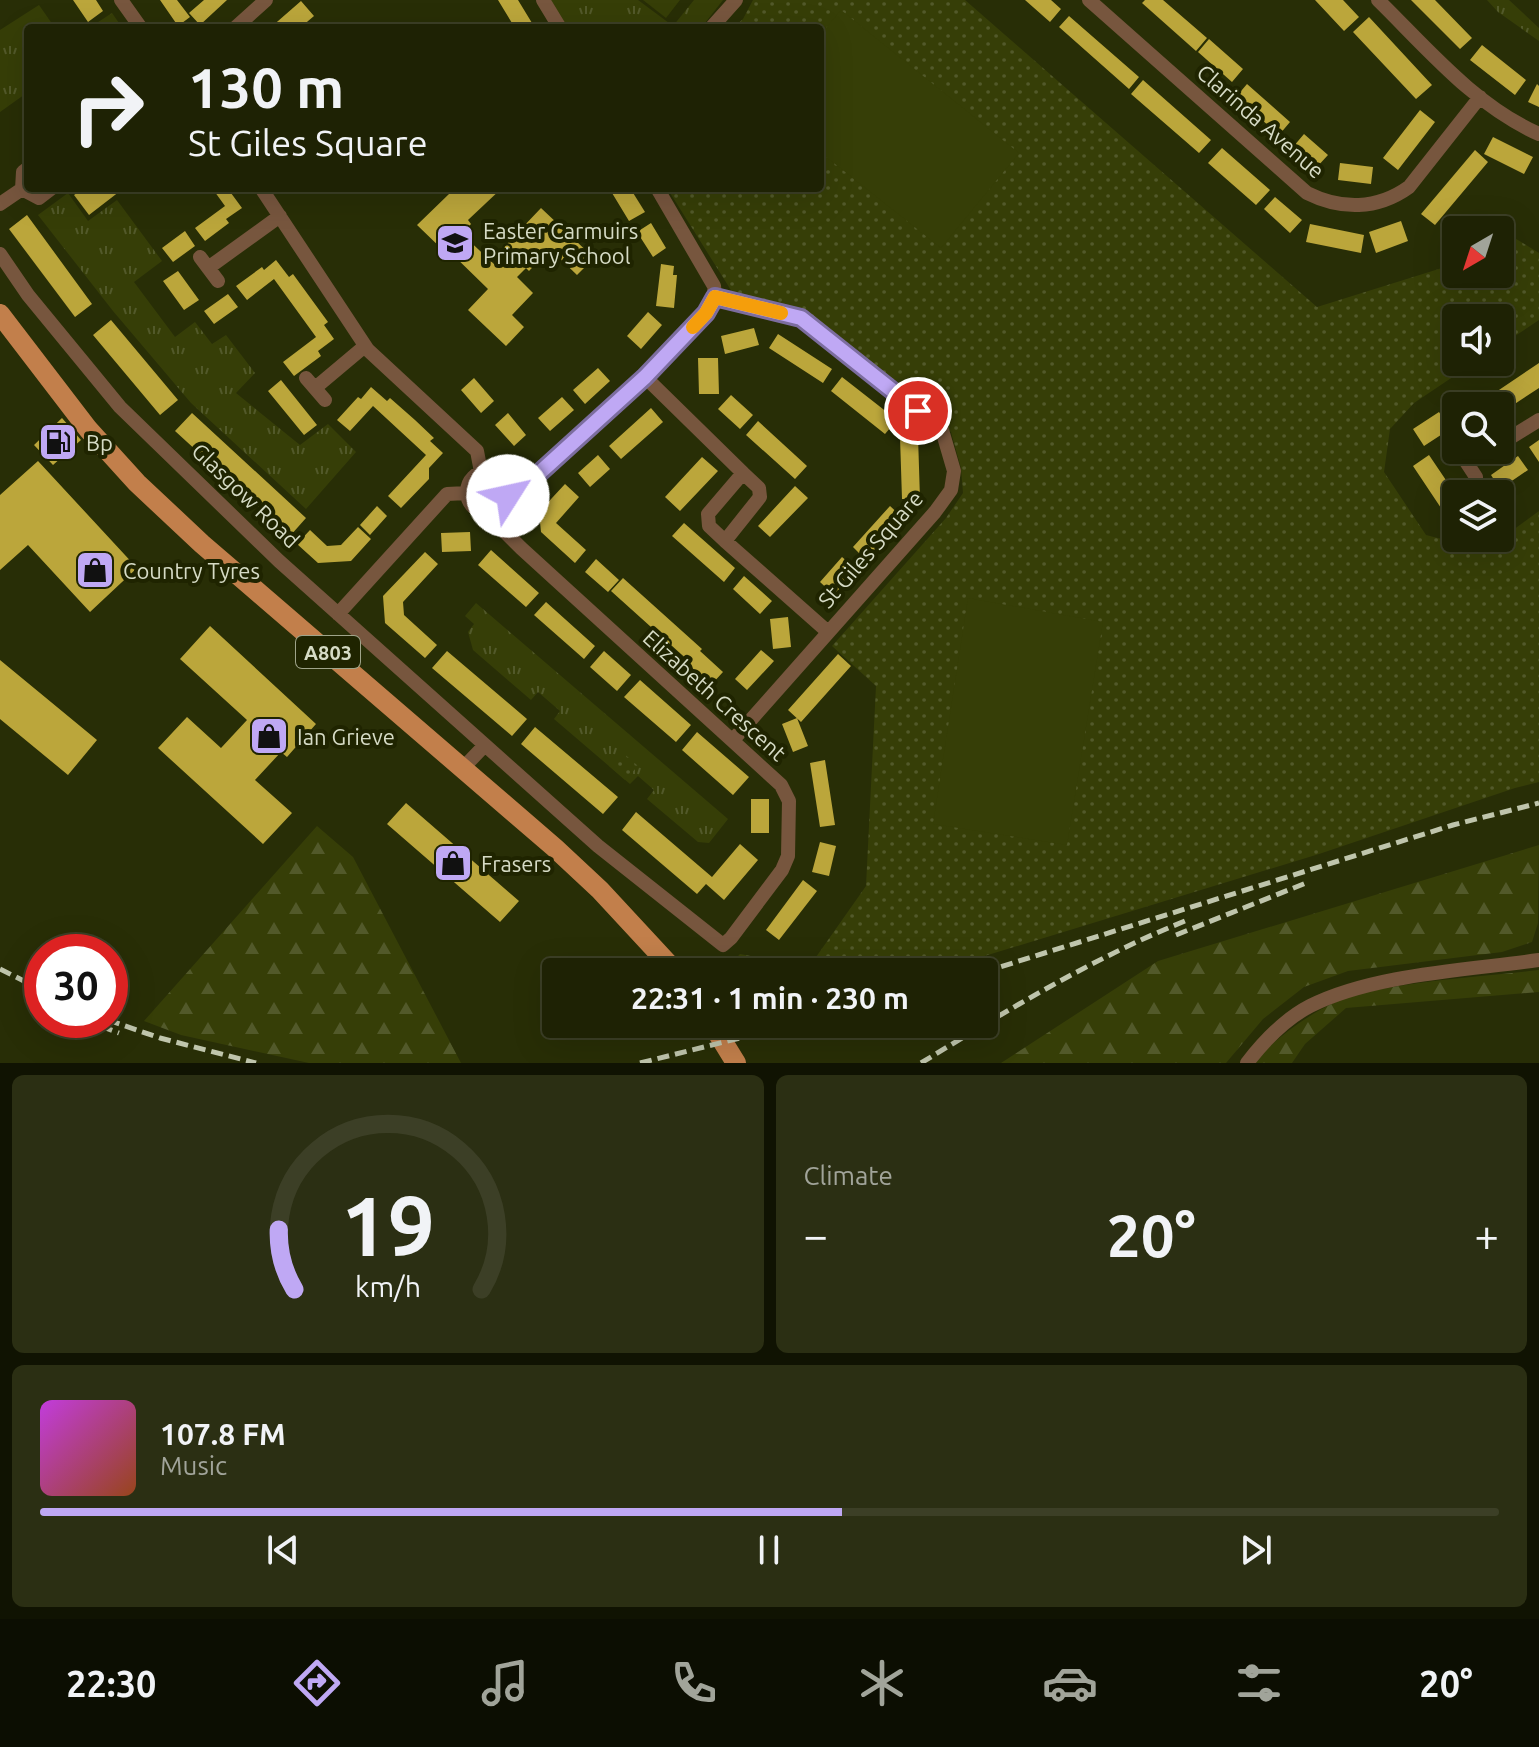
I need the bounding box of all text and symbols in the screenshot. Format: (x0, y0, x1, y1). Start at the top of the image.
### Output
icon: right (56, 56, 160, 160)
text: 130 m (188, 56, 344, 119)
street label: Clarinda Avenue (1192, 59, 1330, 183)
text: St Giles Square (188, 122, 428, 163)
north arrow (1442, 216, 1514, 288)
map controls (1442, 216, 1514, 552)
place label: Easter Carmuirs Primary School (483, 218, 638, 268)
school or university icon: Easter Carmuirs Primary School (434, 222, 476, 264)
button: sound (1442, 304, 1514, 376)
pin (884, 377, 952, 445)
icon: arrive (896, 389, 940, 433)
button: search (1442, 392, 1514, 464)
fuel station icon: Bp (37, 421, 79, 463)
place label: Bp (86, 430, 113, 455)
street label: Glasgow Road (187, 438, 305, 552)
position arrow (466, 454, 550, 538)
button: layers (1442, 480, 1514, 552)
street label: St Giles Square (813, 486, 927, 612)
shop icon: Country Tyres (74, 549, 116, 591)
place label: Country Tyres (123, 558, 260, 583)
street label: Elizabeth Crescent (639, 624, 792, 766)
road number: A803 (296, 636, 360, 668)
shop icon: Ian Grieve (248, 715, 290, 757)
place label: Ian Grieve (297, 724, 395, 749)
shop icon: Frasers (432, 842, 474, 884)
place label: Frasers (481, 851, 551, 876)
speed limit sign: 30 (24, 934, 128, 1038)
text: 22:31 · 1 min · 230 m (631, 981, 909, 1015)
text: Climate (804, 1161, 893, 1190)
text: 19 (341, 1178, 435, 1272)
text: 20° (1107, 1201, 1196, 1268)
text: − (804, 1210, 828, 1259)
text: + (1474, 1210, 1499, 1259)
text: km/h (355, 1270, 421, 1302)
text: 107.8 FM (160, 1417, 286, 1451)
text: Music (160, 1451, 227, 1480)
icon: previous (261, 1528, 305, 1572)
icon: pause (747, 1528, 791, 1572)
icon: next (1234, 1528, 1278, 1572)
icon: directions (289, 1655, 345, 1711)
icon: music (477, 1655, 533, 1711)
icon: phone (666, 1655, 722, 1711)
icon: climate (854, 1655, 910, 1711)
icon: car (1042, 1655, 1098, 1711)
icon: filters (1231, 1655, 1287, 1711)
text: 22:30 (66, 1663, 156, 1704)
text: 20° (1419, 1663, 1473, 1704)

